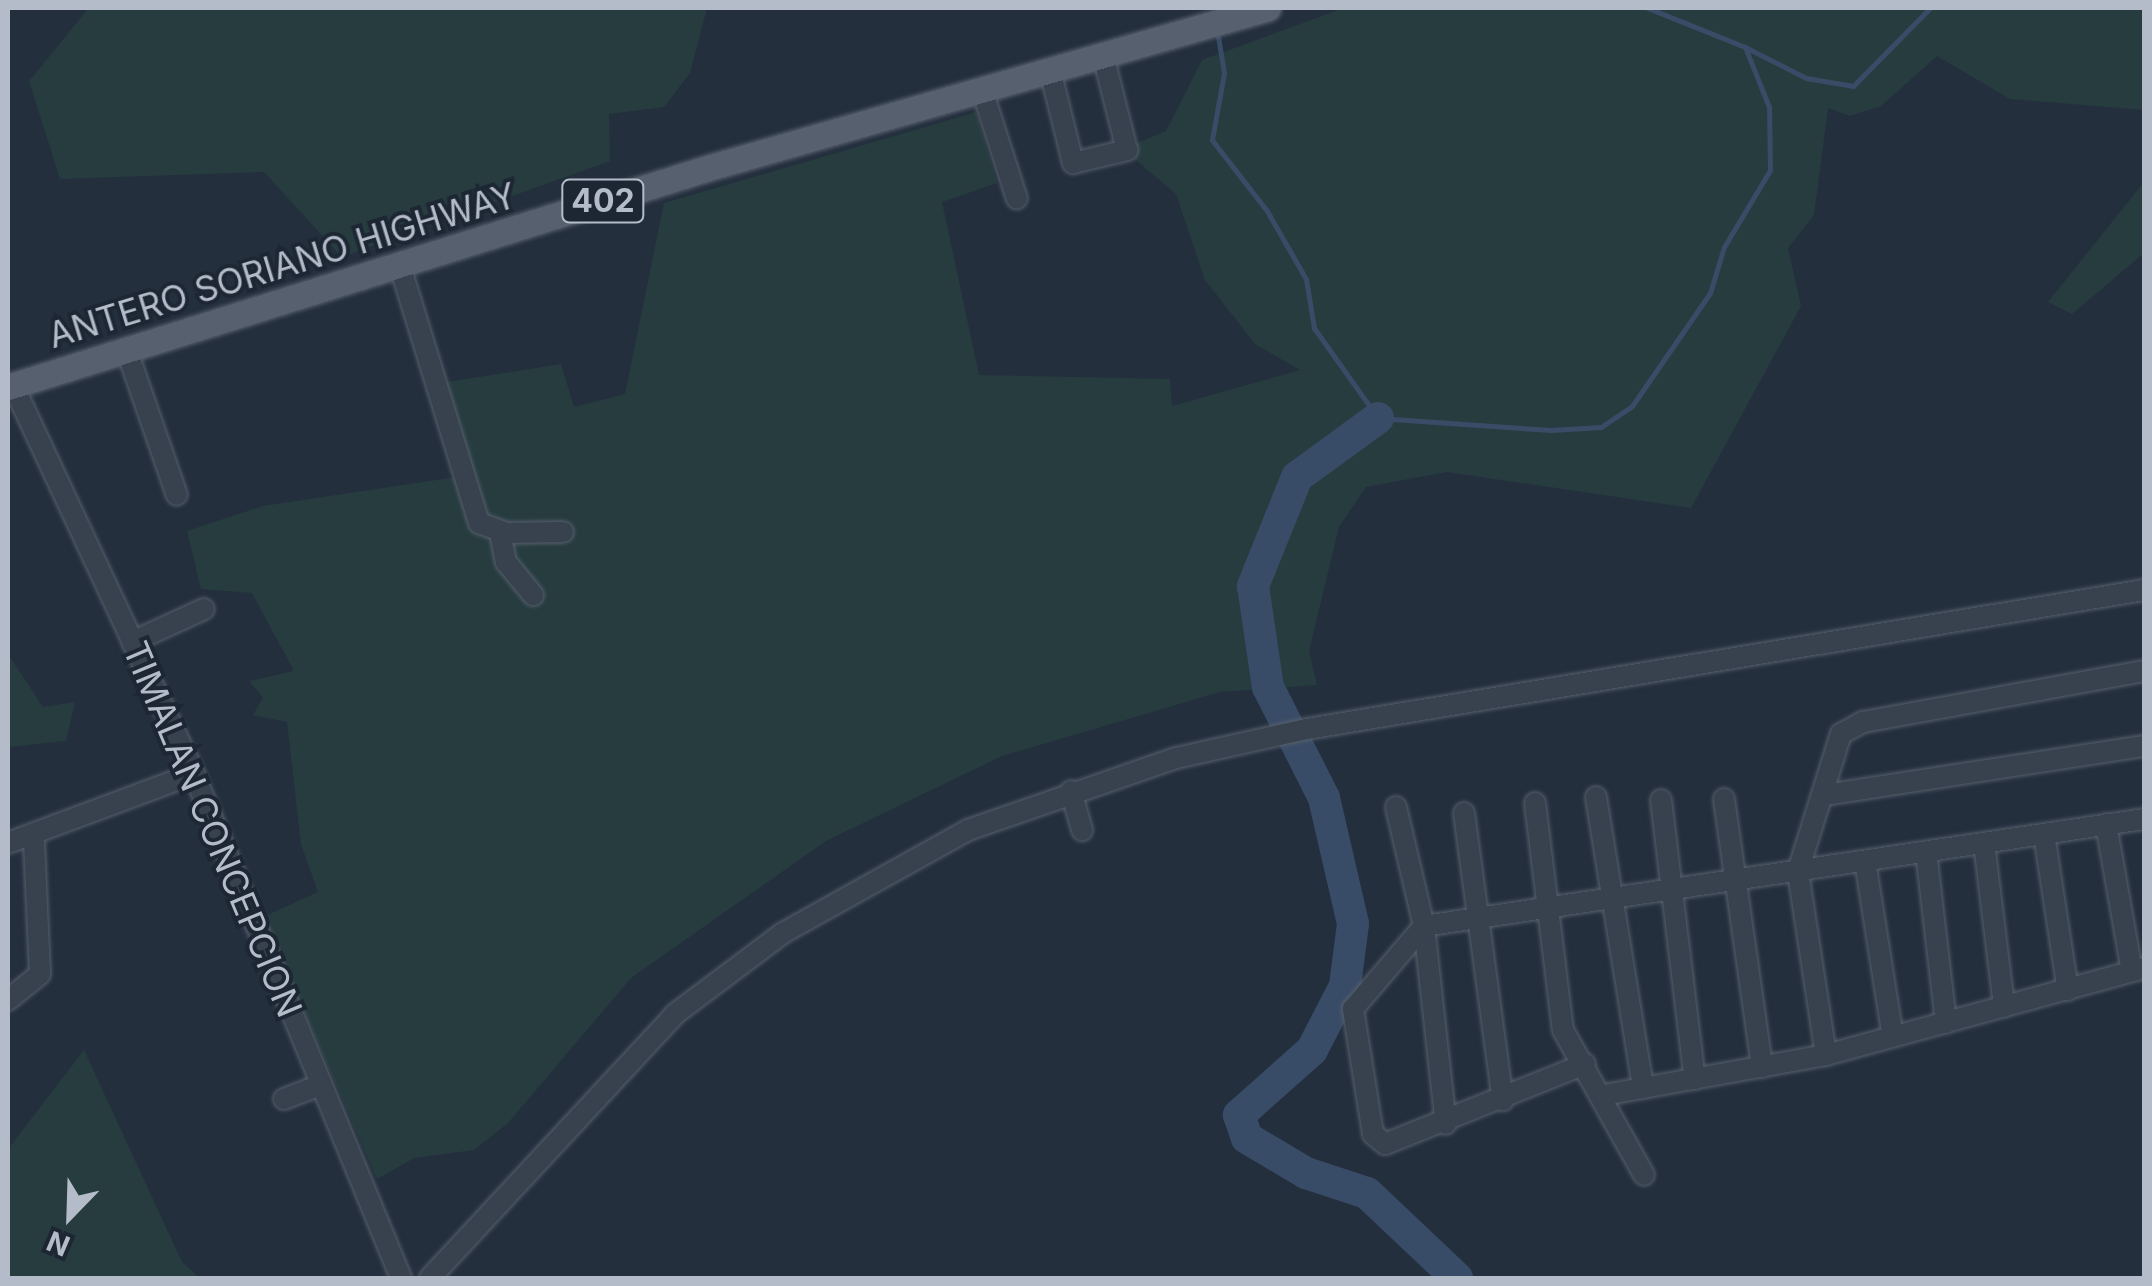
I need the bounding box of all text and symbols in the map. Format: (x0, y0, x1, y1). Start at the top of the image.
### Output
street label: ANTERO SORIANO HIGHWAY (43, 174, 521, 356)
road number: 402 (560, 174, 646, 228)
street label: TIMALAN CONCEPCION (115, 635, 311, 1023)
north arrow (20, 1166, 120, 1266)
text: N (42, 1224, 75, 1263)

